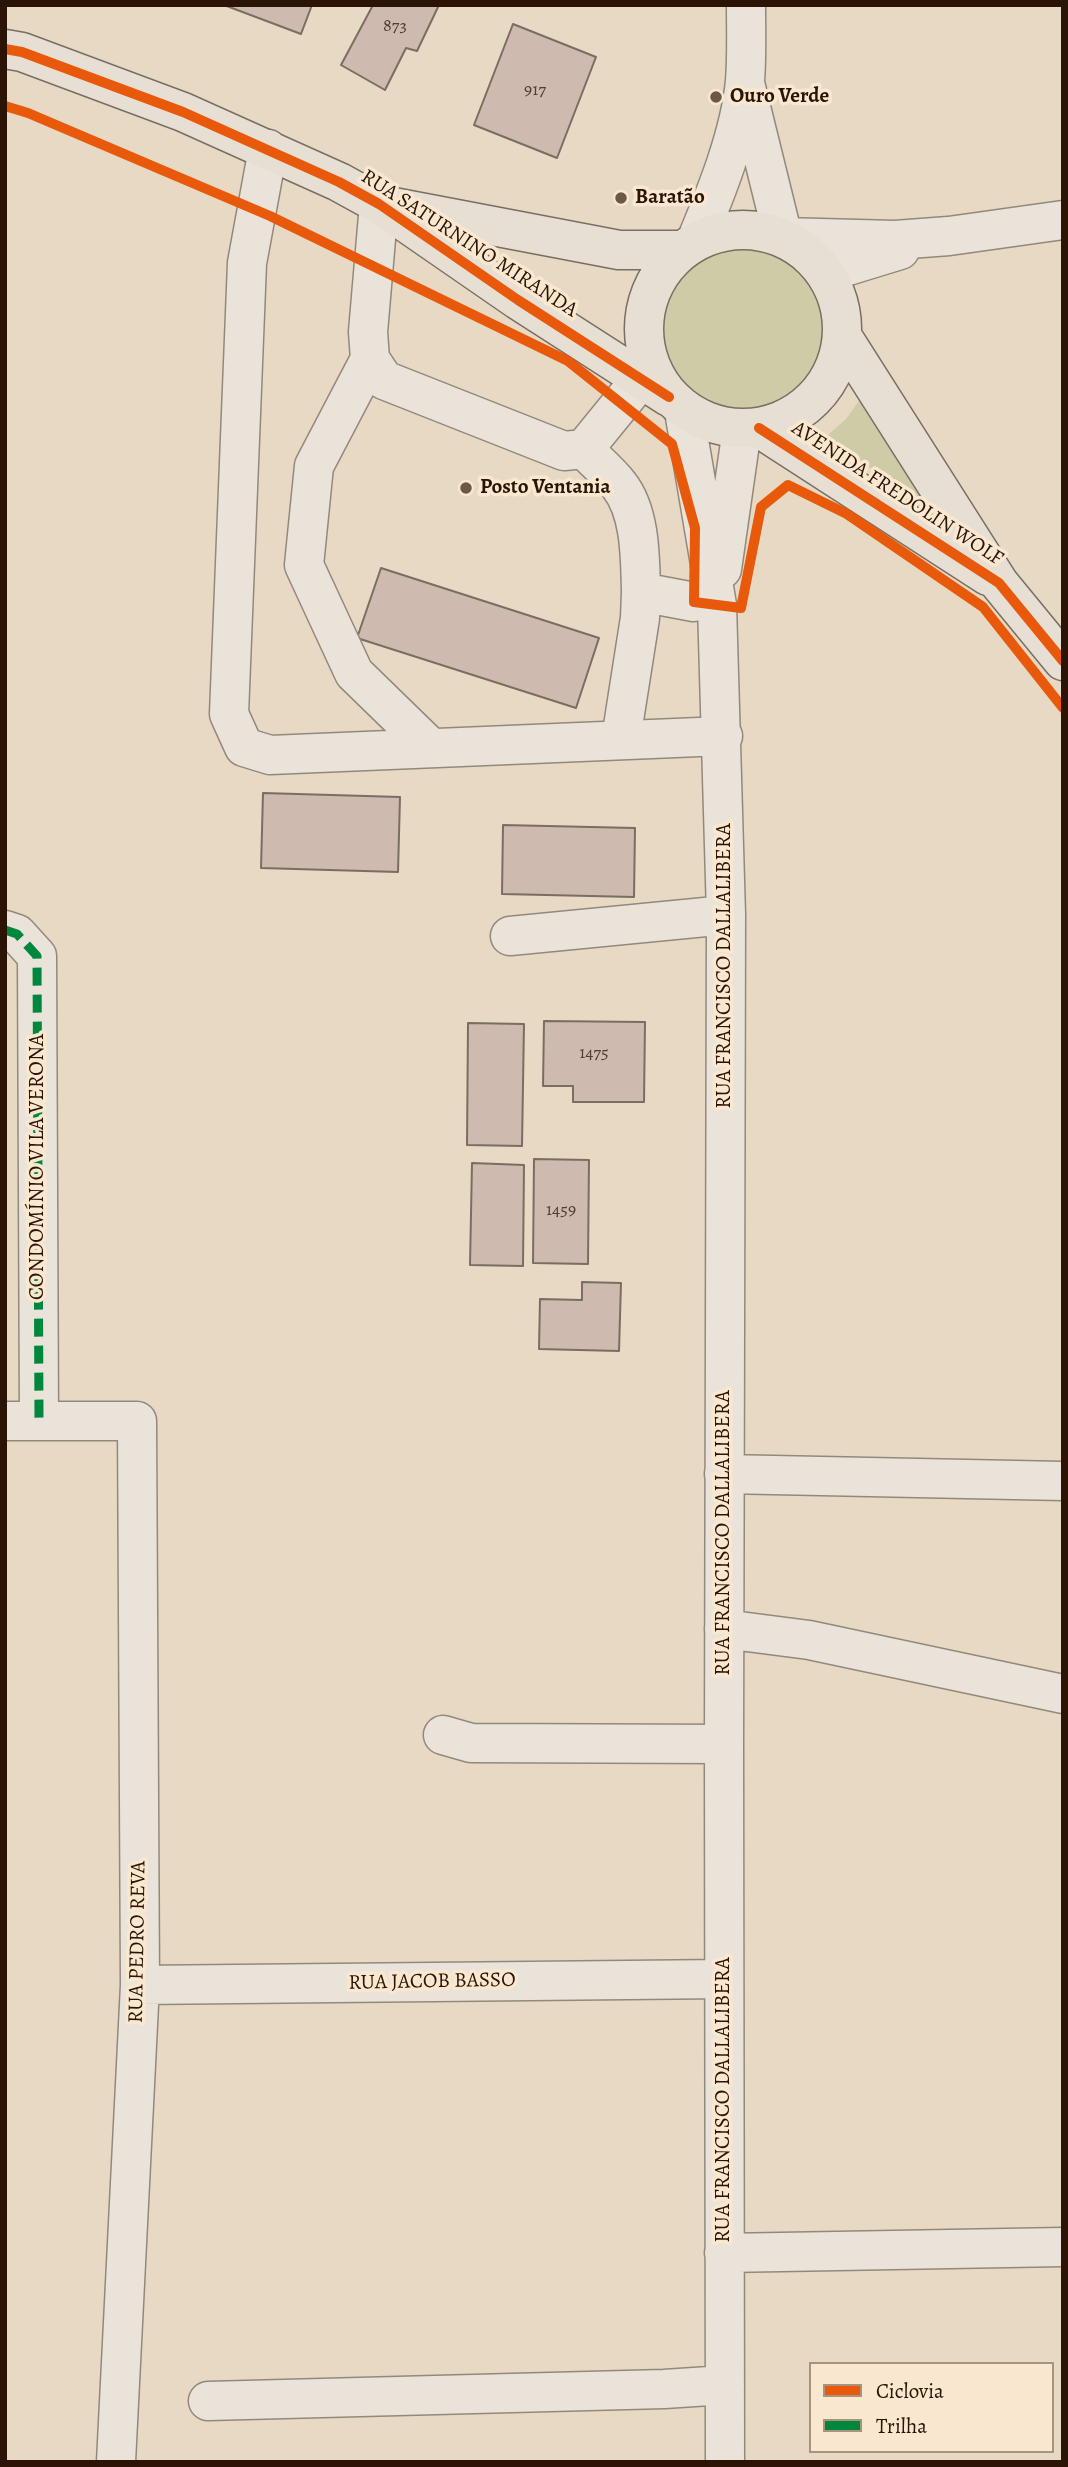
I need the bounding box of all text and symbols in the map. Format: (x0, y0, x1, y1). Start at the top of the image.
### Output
house number: 873 (383, 16, 407, 38)
house number: 917 (524, 80, 546, 102)
place label: Ouro Verde (730, 84, 829, 110)
marker: Ouro Verde (708, 89, 724, 105)
street label: RUA SATURNINO MIRANDA (356, 164, 582, 324)
place label: Baratão (635, 185, 705, 211)
marker: Baratão (613, 190, 629, 206)
street label: AVENIDA FREDOLIN WOLF (787, 416, 1007, 572)
place label: Posto Ventania (480, 475, 611, 501)
marker: Posto Ventania (458, 480, 474, 496)
street label: RUA FRANCISCO DALLALIBERA (712, 823, 738, 1109)
street label: CONDOMÍNIO VILA VERONA (25, 1034, 51, 1300)
house number: 1475 (579, 1043, 609, 1065)
house number: 1459 (546, 1200, 576, 1222)
street label: RUA FRANCISCO DALLALIBERA (711, 1390, 737, 1676)
street label: RUA PEDRO REVA (124, 1861, 152, 2023)
street label: RUA FRANCISCO DALLALIBERA (711, 1957, 737, 2243)
street label: RUA JACOB BASSO (348, 1968, 516, 1996)
legend (809, 2362, 1054, 2453)
text: Ciclovia (876, 2377, 944, 2405)
text: Trilha (876, 2412, 927, 2440)

